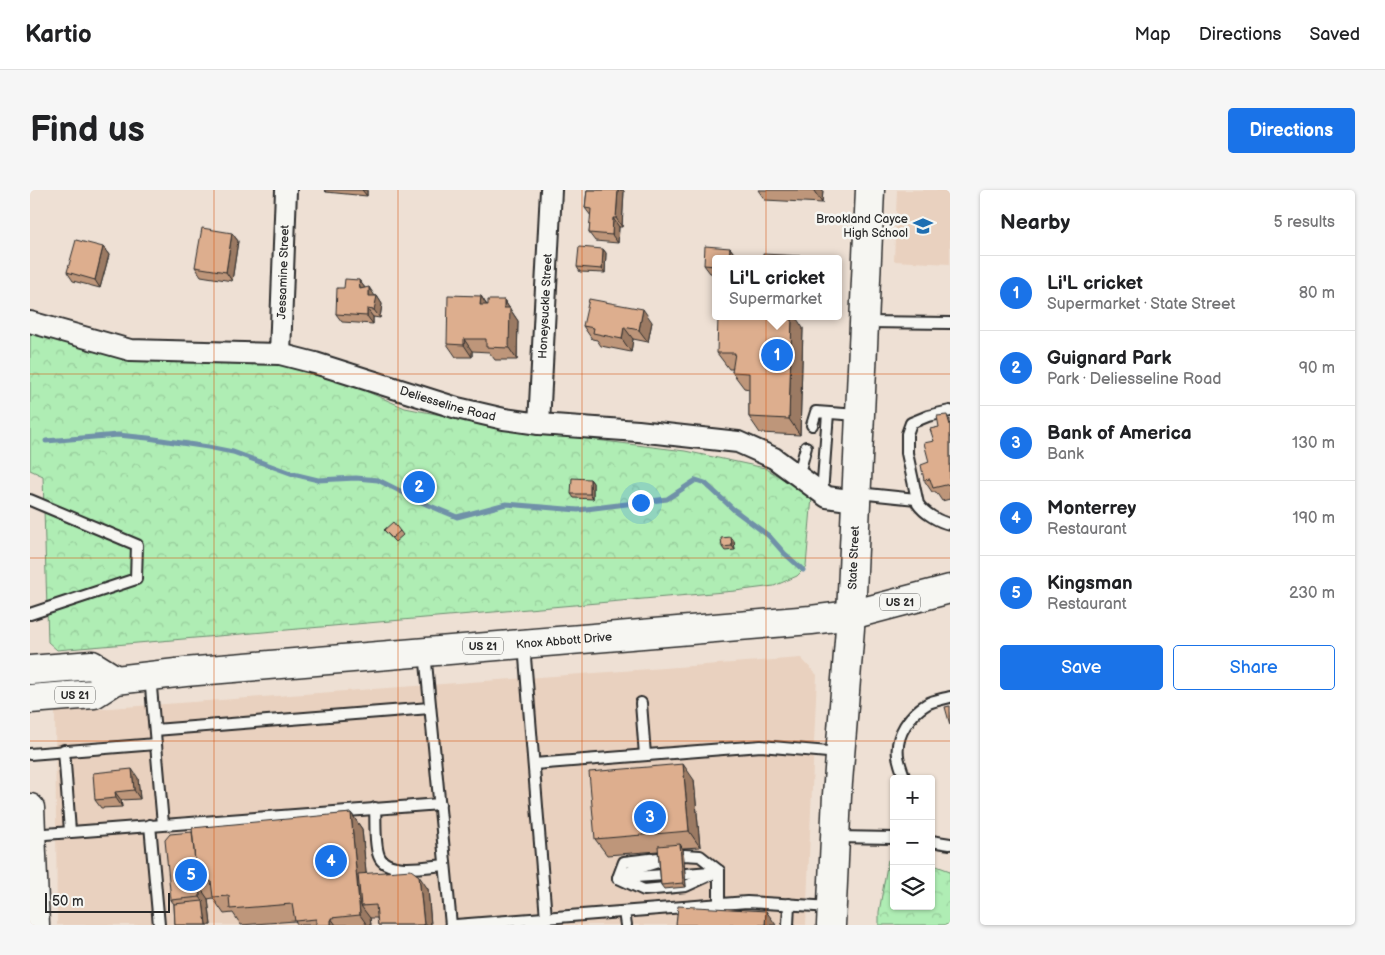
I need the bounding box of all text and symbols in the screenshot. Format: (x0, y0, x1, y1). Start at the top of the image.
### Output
text: Kartio (25, 20, 92, 49)
text: Map (1135, 24, 1171, 45)
text: Directions (1199, 24, 1281, 45)
text: Saved (1309, 24, 1360, 45)
button: Directions (1228, 108, 1355, 153)
text: Find us (30, 109, 145, 152)
text: Nearby (1000, 210, 1070, 235)
place label: Brookland Cayce High School (816, 212, 908, 241)
text: 5 results (1273, 213, 1335, 232)
school or university icon: Brookland Cayce High School (912, 215, 934, 237)
street label: Jessamine Street (274, 224, 292, 320)
street label: Honeysuckle Street (535, 253, 555, 359)
popup (712, 255, 842, 320)
text: Li'L cricket (729, 267, 825, 290)
text: Li'L cricket (1047, 272, 1143, 295)
text: 1 (1013, 284, 1019, 303)
text: 80 m (1299, 284, 1335, 303)
text: Supermarket (729, 290, 822, 309)
text: Supermarket · State Street (1047, 295, 1235, 314)
pin: 1 (761, 336, 793, 374)
text: Guignard Park (1047, 347, 1171, 370)
text: 2 (1011, 359, 1021, 378)
text: 90 m (1299, 359, 1335, 378)
text: Park · Deliesseline Road (1047, 370, 1221, 389)
street label: Deliesseline Road (398, 383, 497, 424)
text: Bank of America (1047, 422, 1192, 445)
text: 3 (1011, 434, 1021, 453)
text: 130 m (1292, 434, 1335, 453)
text: Bank (1047, 445, 1084, 464)
pin: 2 (403, 468, 435, 506)
your location (628, 490, 654, 516)
text: Monterrey (1047, 497, 1136, 520)
text: 4 (1011, 509, 1021, 528)
text: 190 m (1293, 509, 1335, 528)
text: Restaurant (1047, 520, 1127, 539)
street label: State Street (845, 525, 862, 590)
text: Kingsman (1047, 572, 1133, 595)
text: 5 (1011, 584, 1021, 603)
text: 230 m (1289, 584, 1335, 603)
road number: US 21 (880, 594, 920, 611)
text: Restaurant (1047, 595, 1127, 614)
street label: Knox Abbott Drive (515, 629, 613, 652)
road number: US 21 (463, 638, 503, 654)
button: Save (1000, 645, 1163, 690)
button: Share (1173, 645, 1335, 690)
road number: US 21 (55, 686, 95, 704)
map controls (890, 775, 935, 910)
button: + (890, 775, 935, 820)
pin: 3 (634, 798, 666, 836)
button: − (890, 820, 935, 865)
pin: 4 (315, 842, 347, 880)
pin: 5 (175, 856, 207, 894)
button: layers (890, 865, 935, 910)
scale bar (45, 890, 170, 913)
text: 50 m (52, 893, 84, 910)

